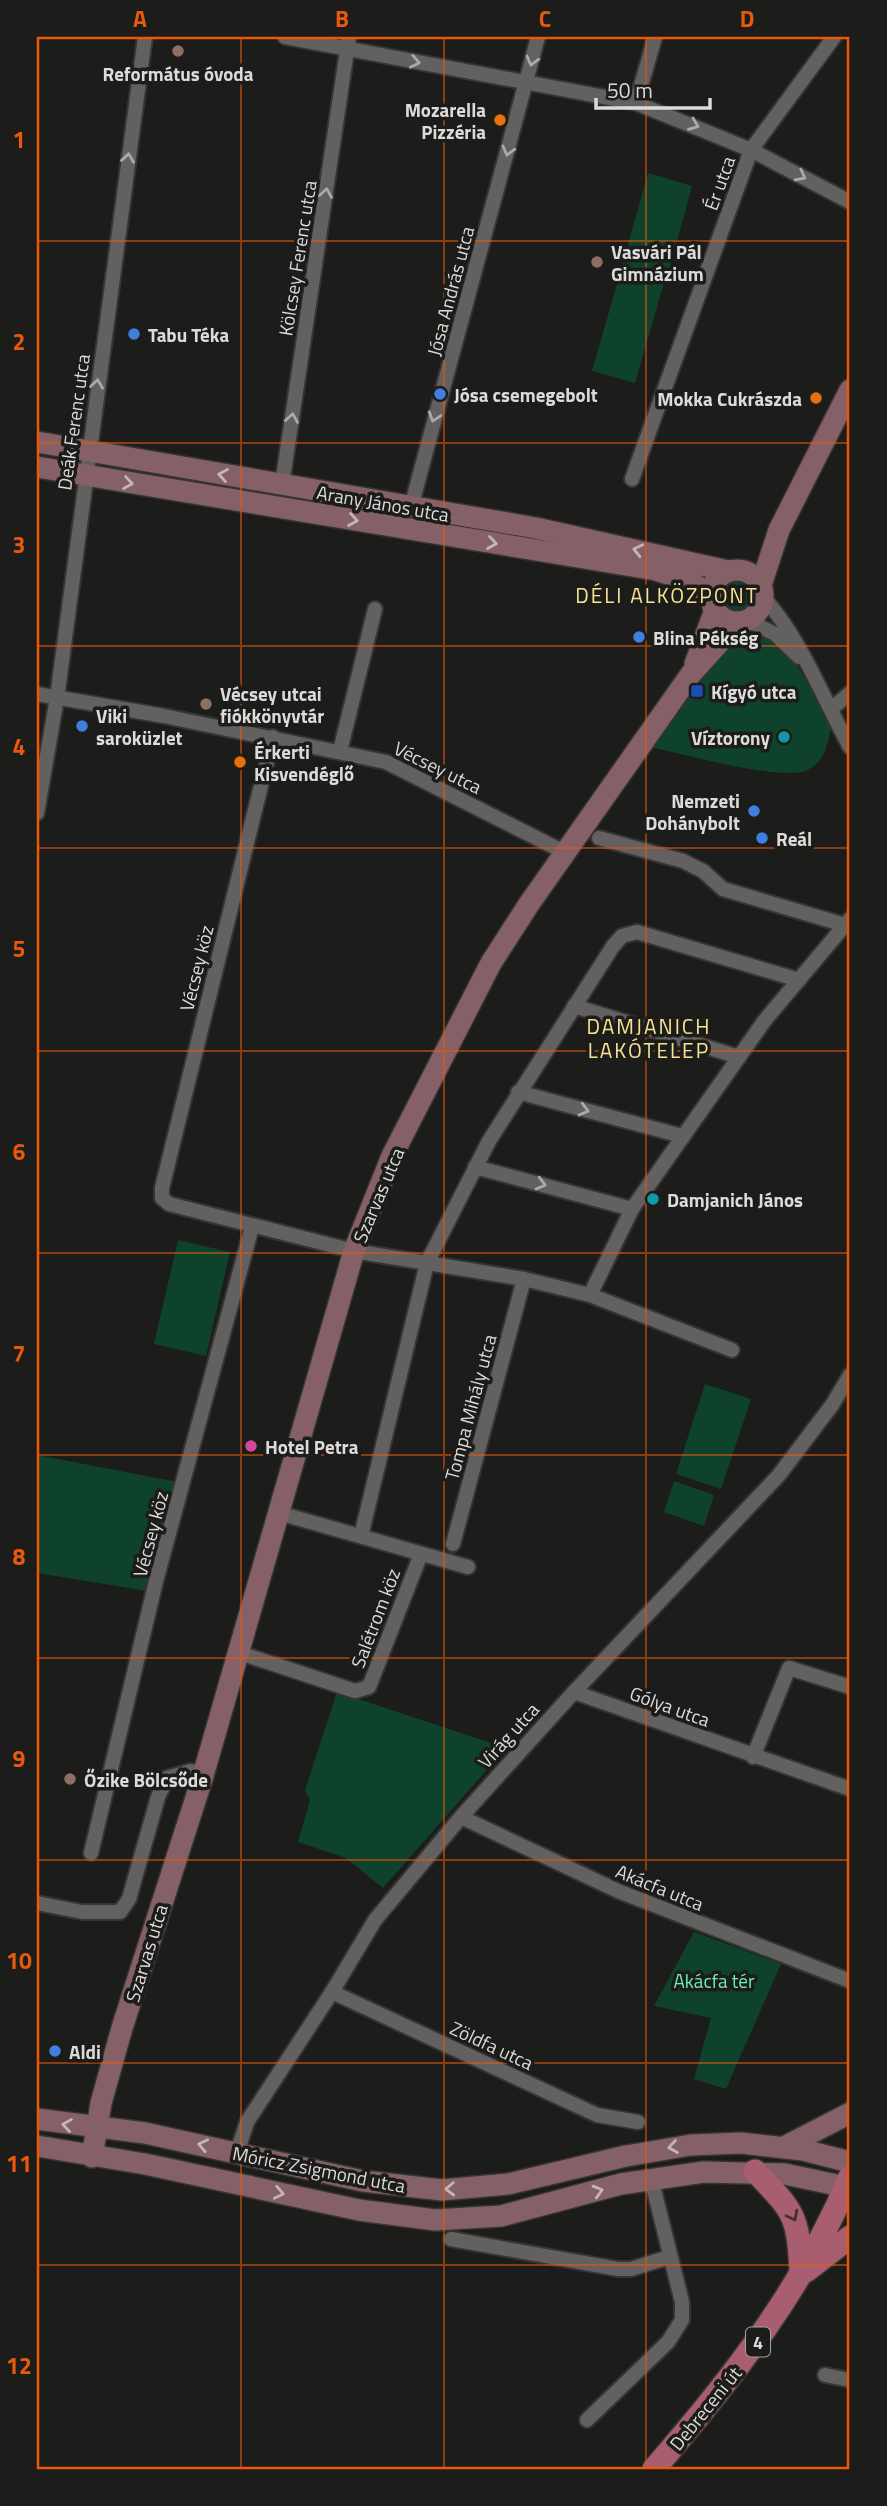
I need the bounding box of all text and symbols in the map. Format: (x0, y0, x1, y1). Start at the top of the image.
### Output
text: A (133, 1, 147, 36)
text: B (335, 1, 349, 36)
text: C (539, 1, 551, 36)
text: D (740, 1, 754, 36)
marker: Református óvoda (170, 43, 186, 59)
one-way arrow (409, 53, 421, 68)
one-way arrow (525, 55, 540, 67)
place label: Református óvoda (103, 59, 254, 88)
scale bar (596, 66, 710, 110)
text: 50 m (607, 74, 653, 106)
place label: Mozarella Pizzéria (405, 95, 486, 146)
marker: Mozarella Pizzéria (492, 112, 508, 128)
one-way arrow (688, 117, 700, 131)
text: 1 (13, 122, 25, 157)
one-way arrow (502, 144, 516, 156)
street label: Ér utca (696, 151, 742, 214)
one-way arrow (121, 153, 136, 164)
one-way arrow (794, 168, 806, 181)
street label: Kölcsey Ferenc utca (270, 178, 324, 338)
one-way arrow (318, 187, 333, 199)
street label: Jósa András utca (419, 222, 481, 359)
place label: Vasvári Pál Gimnázium (611, 237, 704, 288)
marker: Vasvári Pál Gimnázium (589, 254, 605, 270)
place label: Tabu Téka (148, 320, 230, 349)
text: 2 (13, 324, 25, 359)
marker: Tabu Téka (126, 326, 142, 342)
street label: Deák Ferenc utca (49, 352, 97, 492)
one-way arrow (89, 378, 104, 390)
place label: Jósa csemegebolt (454, 380, 598, 409)
place label: Mokka Cukrászda (657, 384, 802, 413)
marker: Jósa csemegebolt (432, 386, 448, 402)
marker: Mokka Cukrászda (808, 390, 824, 406)
one-way arrow (428, 410, 442, 423)
one-way arrow (284, 412, 299, 424)
one-way arrow (217, 468, 229, 483)
one-way arrow (122, 475, 134, 490)
street label: Arany János utca (315, 477, 452, 529)
one-way arrow (347, 512, 359, 527)
text: 3 (13, 527, 25, 562)
one-way arrow (486, 535, 498, 550)
one-way arrow (632, 543, 644, 558)
district label: DÉLI ALKÖZPONT (575, 579, 759, 611)
place label: Blina Pékség (653, 623, 758, 652)
marker: Blina Pékség (631, 629, 647, 645)
place label: Kígyó utca (711, 677, 797, 706)
place label: Vécsey utcai fiókkönyvtár (220, 679, 324, 730)
marker: Kígyó utca (689, 683, 705, 699)
marker: Vécsey utcai fiókkönyvtár (198, 696, 214, 712)
place label: Viki saroküzlet (96, 701, 183, 752)
marker: Viki saroküzlet (74, 718, 90, 734)
place label: Víztorony (691, 723, 770, 752)
text: 4 (13, 729, 25, 764)
marker: Víztorony (776, 729, 792, 745)
street label: Vécsey utca (389, 733, 487, 801)
place label: Érkerti Kisvendéglő (254, 737, 354, 788)
marker: Érkerti Kisvendéglő (232, 754, 248, 770)
place label: Nemzeti Dohánybolt (645, 786, 740, 837)
marker: Nemzeti Dohánybolt (746, 803, 762, 819)
place label: Reál (776, 824, 812, 853)
marker: Reál (754, 830, 770, 846)
street label: Vécsey köz (171, 922, 221, 1014)
text: 5 (13, 931, 25, 966)
district label: DAMJANICH LAKÓTELEP (587, 1010, 711, 1066)
one-way arrow (578, 1101, 590, 1116)
text: 6 (13, 1134, 26, 1169)
street label: Szarvas utca (345, 1142, 411, 1247)
one-way arrow (535, 1176, 547, 1191)
place label: Damjanich János (667, 1185, 803, 1214)
marker: Damjanich János (645, 1191, 661, 1207)
street label: Tompa Mihály utca (437, 1330, 504, 1483)
text: 7 (13, 1336, 25, 1371)
place label: Hotel Petra (265, 1432, 359, 1461)
marker: Hotel Petra (243, 1438, 259, 1454)
street label: Vécsey köz (125, 1488, 175, 1580)
text: 8 (13, 1539, 26, 1574)
street label: Salétrom köz (343, 1564, 407, 1672)
street label: Gólya utca (626, 1678, 715, 1734)
street label: Virág utca (471, 1695, 546, 1774)
text: 9 (13, 1741, 26, 1776)
place label: Őzike Bölcsőde (84, 1765, 208, 1794)
marker: Őzike Bölcsőde (62, 1771, 78, 1787)
street label: Akácfa utca (612, 1856, 709, 1918)
street label: Szarvas utca (117, 1900, 175, 2006)
text: 10 (6, 1943, 32, 1978)
park label: Akácfa tér (674, 1966, 755, 1995)
street label: Zöldfa utca (446, 2013, 539, 2077)
place label: Aldi (69, 2037, 101, 2066)
marker: Aldi (47, 2043, 63, 2059)
one-way arrow (61, 2117, 73, 2132)
street label: Móricz Zsigmond utca (230, 2138, 408, 2200)
one-way arrow (197, 2139, 209, 2154)
one-way arrow (667, 2139, 679, 2154)
text: 11 (6, 2146, 32, 2181)
one-way arrow (444, 2182, 455, 2197)
one-way arrow (273, 2184, 285, 2199)
one-way arrow (592, 2184, 604, 2199)
one-way arrow (784, 2209, 798, 2222)
road number: 4 (746, 2328, 770, 2356)
text: 12 (6, 2348, 32, 2383)
street label: Debreceni út (662, 2359, 748, 2456)

